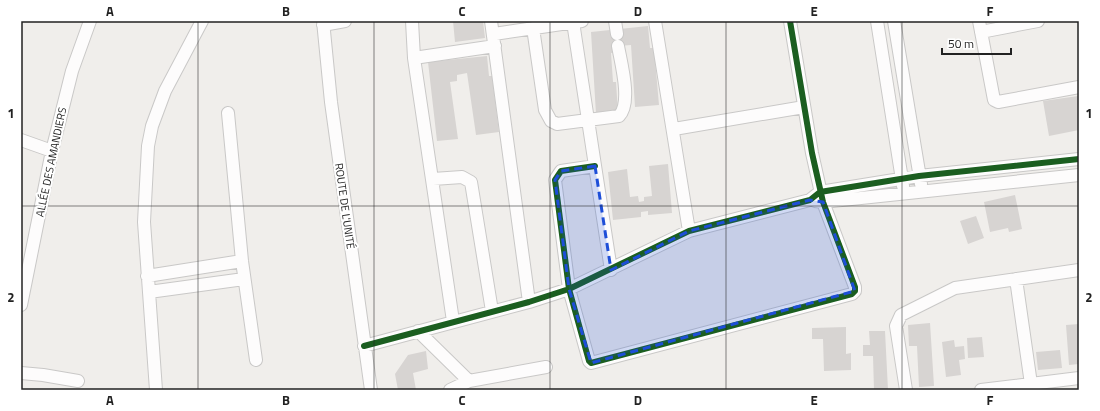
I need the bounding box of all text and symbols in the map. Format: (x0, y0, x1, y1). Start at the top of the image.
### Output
text: A (106, 1, 114, 21)
text: B (282, 1, 290, 21)
text: C (458, 1, 466, 21)
text: D (634, 1, 642, 21)
text: E (810, 1, 818, 21)
text: F (987, 1, 994, 21)
scale bar (942, 30, 1011, 56)
text: 50 m (948, 34, 974, 53)
text: 1 (7, 103, 15, 123)
text: 1 (1085, 103, 1093, 123)
street label: ALLÉE DES AMANDIERS (32, 106, 70, 218)
street label: ROUTE DE L'UNITÉ (331, 162, 359, 250)
text: 2 (7, 287, 15, 307)
text: 2 (1085, 287, 1093, 307)
text: A (106, 390, 114, 410)
text: B (282, 390, 290, 410)
text: C (458, 390, 466, 410)
text: D (634, 390, 642, 410)
text: E (810, 390, 818, 410)
text: F (987, 390, 994, 410)

